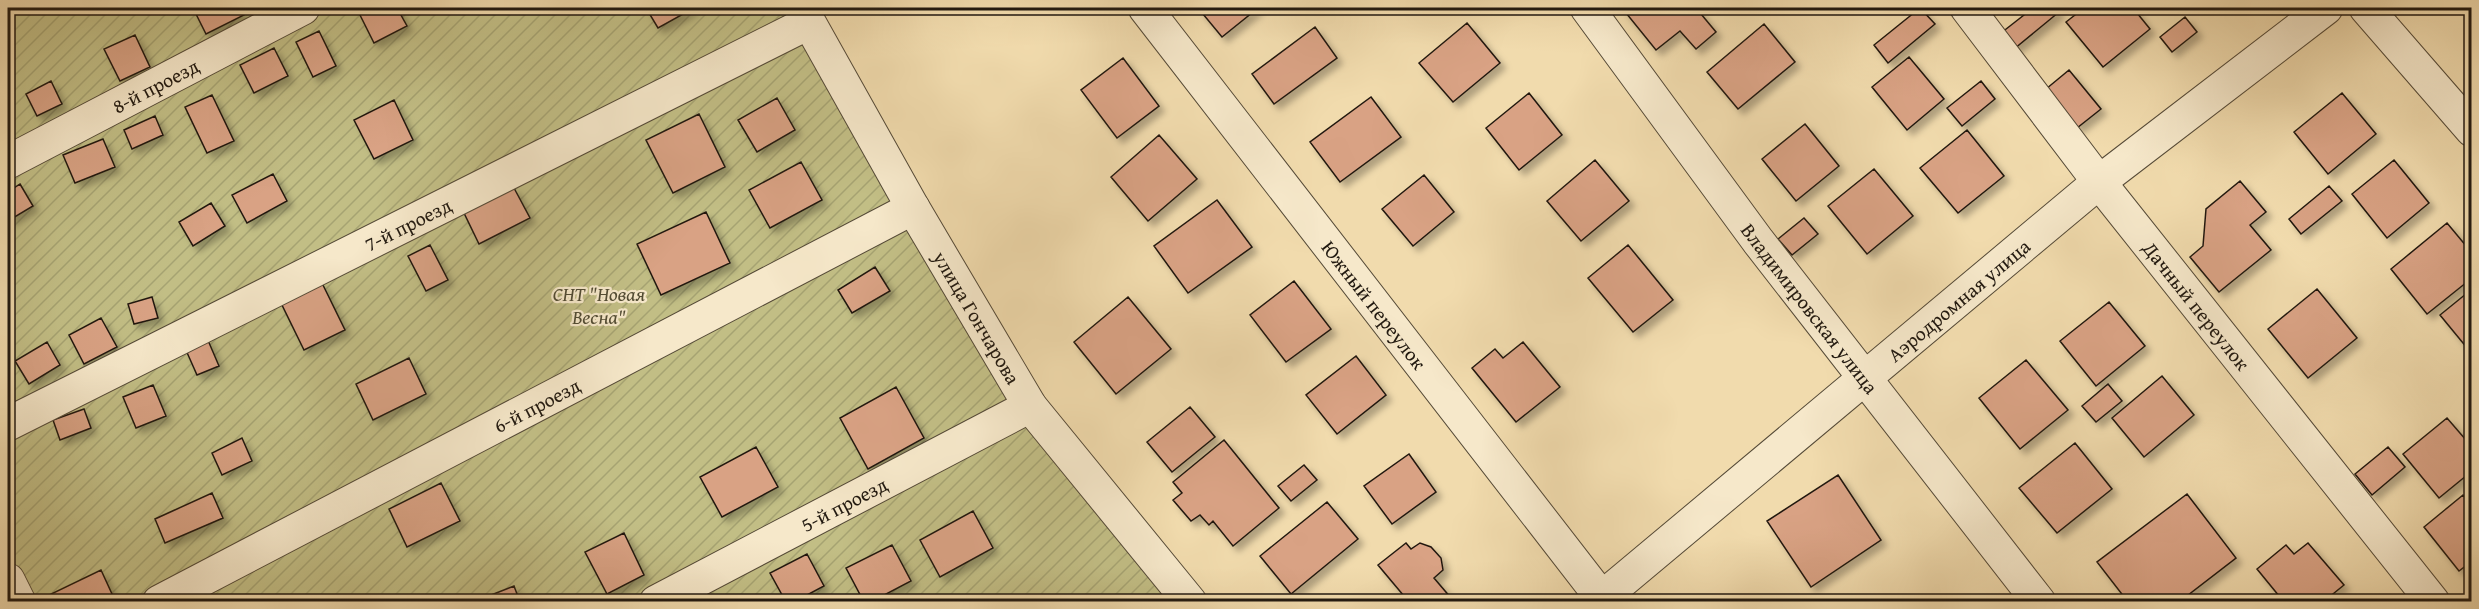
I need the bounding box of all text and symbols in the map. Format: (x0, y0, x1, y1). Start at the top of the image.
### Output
street label: 8-й проезд (107, 50, 204, 120)
street label: 7-й проезд (359, 190, 456, 258)
street label: Владимировская улица (1735, 217, 1886, 400)
street label: Аэродромная улица (1881, 231, 2036, 368)
street label: Южный переулок (1315, 234, 1434, 376)
street label: Дачный переулок (2136, 234, 2258, 377)
street label: улица Гончарова (926, 244, 1029, 390)
park label: СНТ "Новая Весна" (553, 279, 646, 331)
street label: 6-й проезд (488, 370, 585, 439)
street label: 5-й проезд (795, 469, 892, 538)

